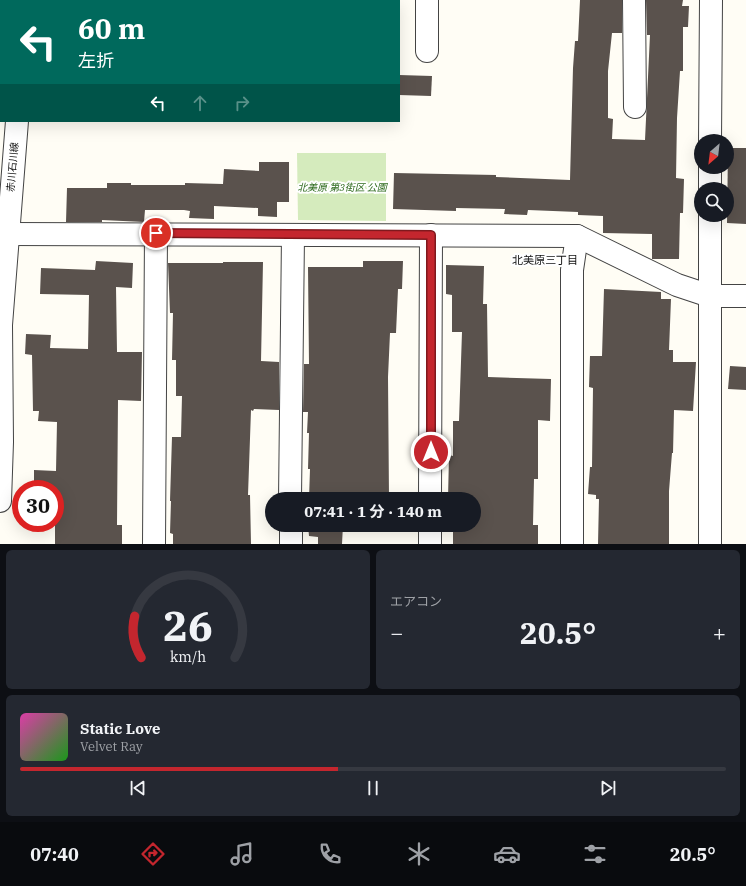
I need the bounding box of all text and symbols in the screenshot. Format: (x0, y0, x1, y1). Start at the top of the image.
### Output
text: 60 m (78, 10, 145, 47)
icon: left (12, 16, 64, 68)
text: 左折 (78, 49, 114, 72)
icon: left (147, 92, 169, 114)
icon: ahead (189, 92, 211, 114)
icon: right (231, 92, 253, 114)
north arrow (694, 134, 734, 174)
map controls (694, 134, 734, 222)
street label: 赤川石川線 (4, 142, 21, 193)
park label: 北美原 第3街区 公園 (297, 181, 389, 194)
button: search (694, 182, 734, 222)
pin (139, 216, 173, 250)
icon: arrive (145, 222, 167, 244)
district label: 北美原三丁目 (512, 253, 578, 267)
position arrow (410, 431, 452, 473)
speed limit sign: 30 (12, 480, 64, 532)
text: 07:41 · 1 分 · 140 m (304, 502, 442, 521)
text: エアコン (390, 593, 442, 610)
text: 26 (163, 597, 213, 651)
text: 20.5° (520, 613, 596, 652)
text: − (390, 618, 403, 647)
text: + (713, 618, 726, 647)
text: km/h (170, 646, 206, 665)
text: Static Love (80, 719, 160, 738)
text: Velvet Ray (80, 738, 143, 755)
icon: previous (127, 777, 149, 799)
icon: pause (362, 777, 384, 799)
icon: next (597, 777, 619, 799)
icon: directions (139, 840, 167, 868)
icon: music (228, 840, 256, 868)
icon: phone (316, 840, 344, 868)
icon: climate (405, 840, 433, 868)
icon: car (493, 840, 521, 868)
icon: filters (581, 840, 609, 868)
text: 07:40 (30, 843, 79, 866)
text: 20.5° (670, 843, 716, 866)

